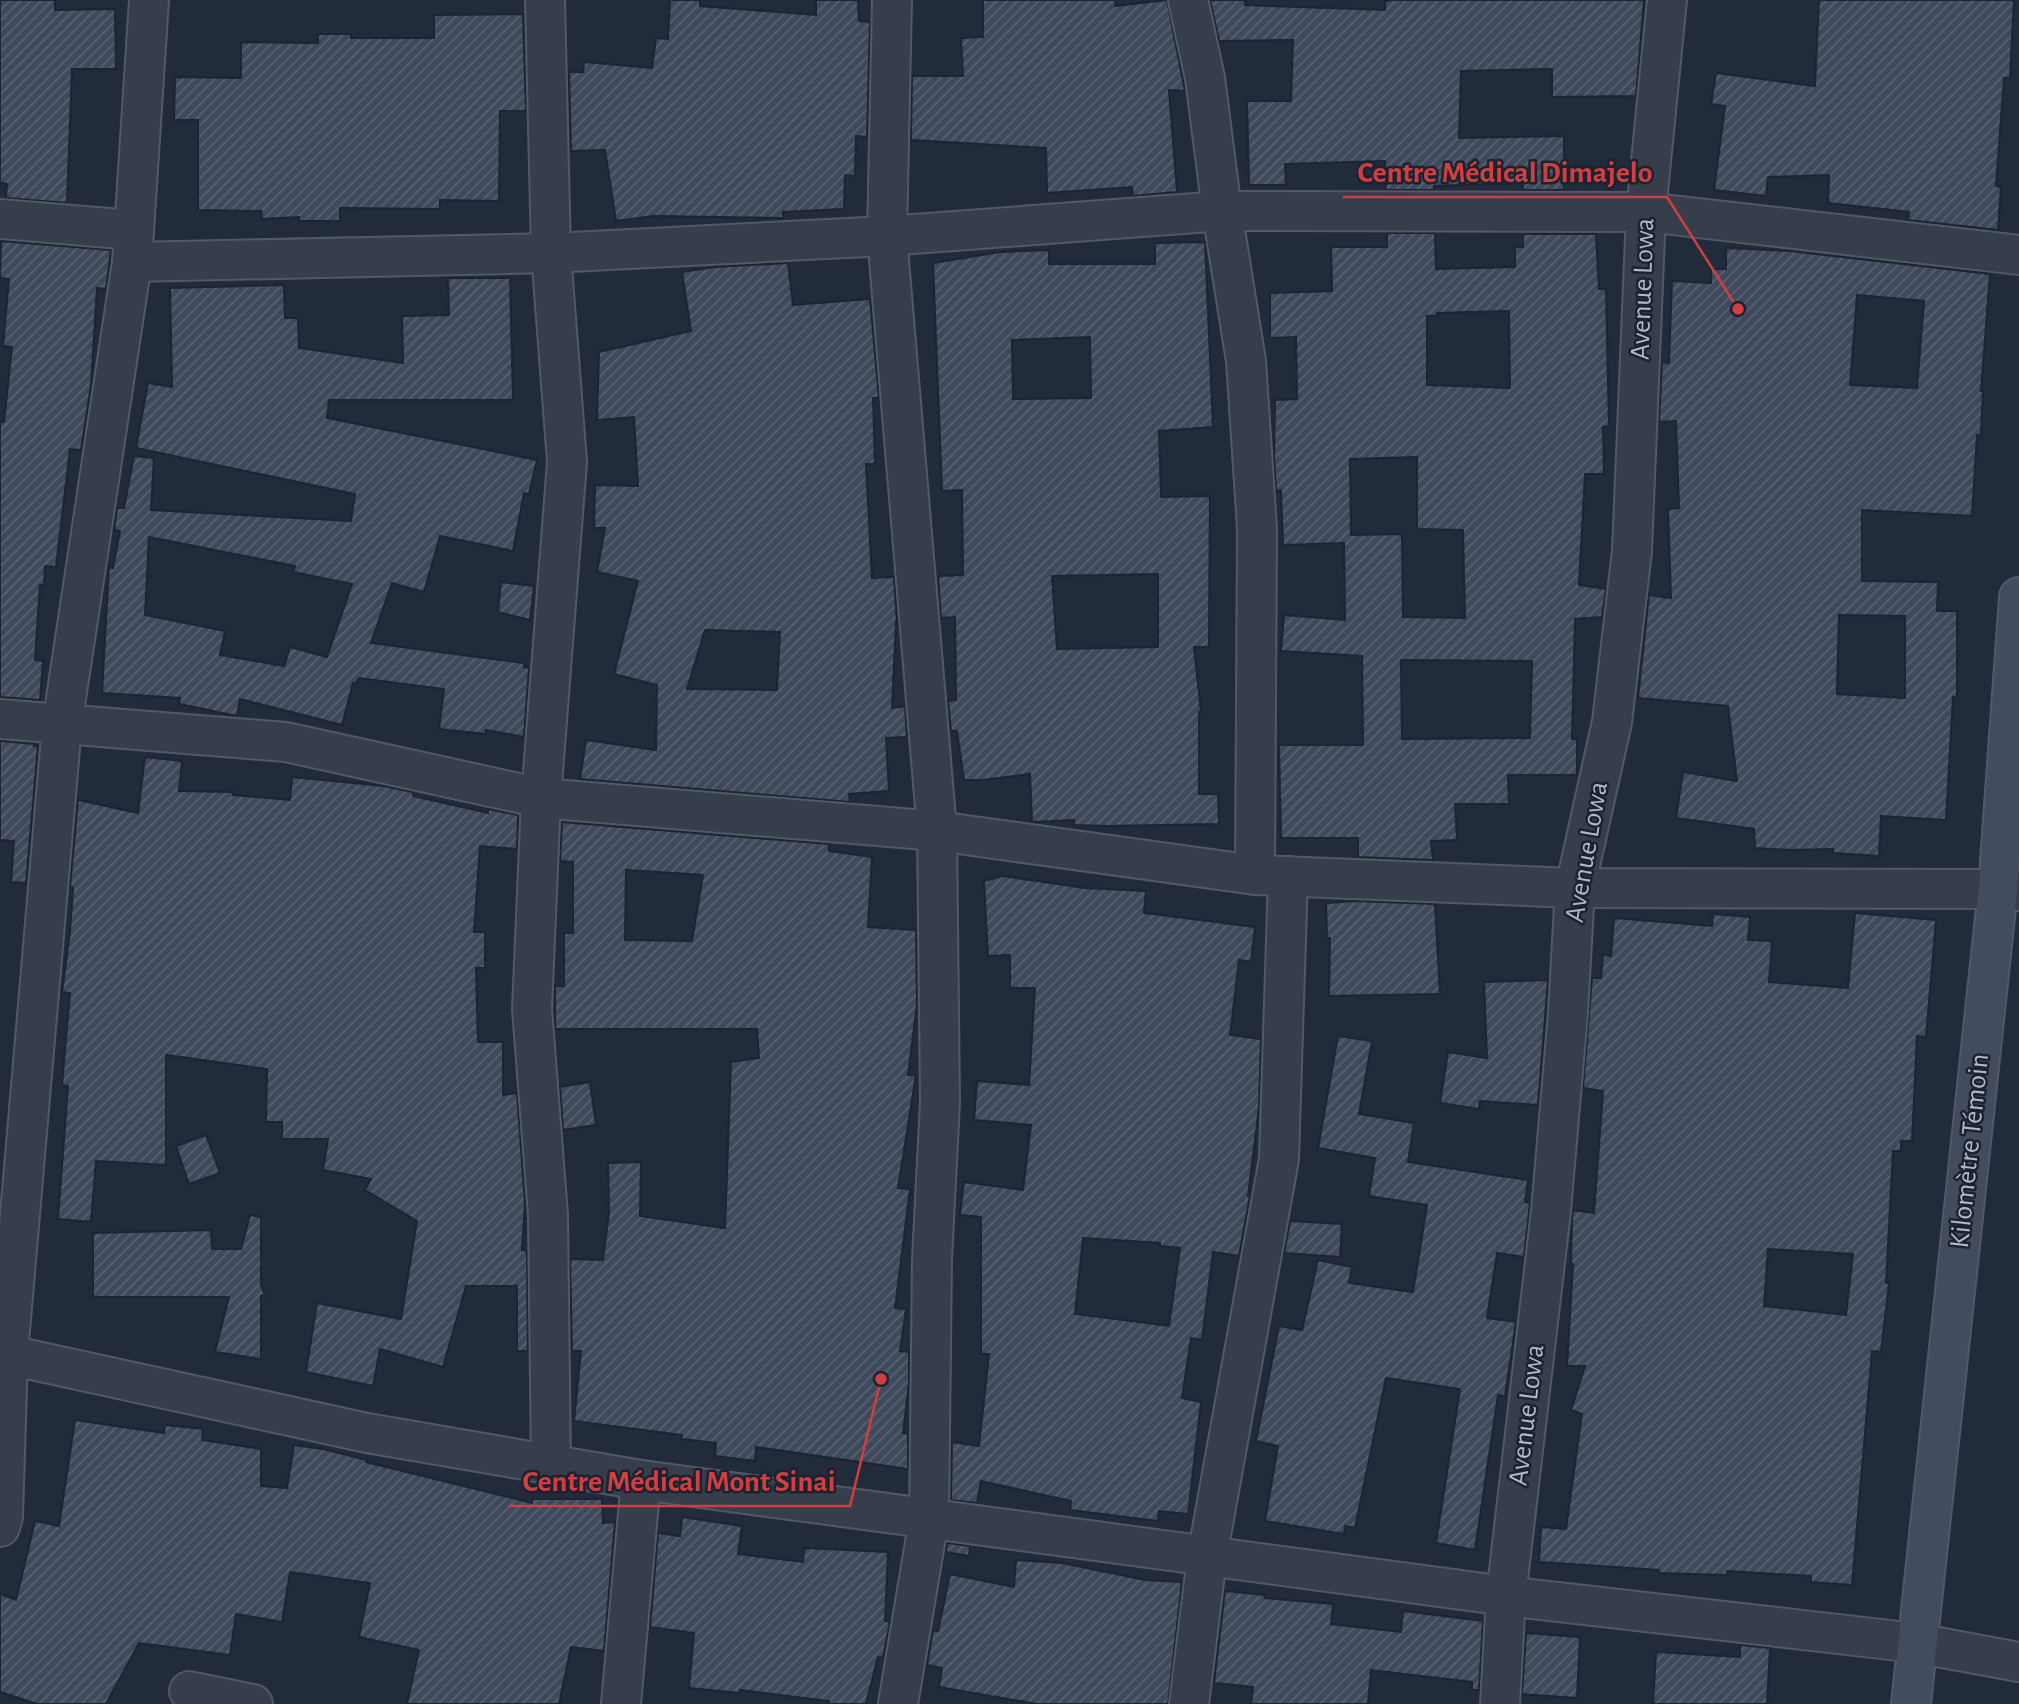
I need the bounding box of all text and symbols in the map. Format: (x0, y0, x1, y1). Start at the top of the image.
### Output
callout: Centre Médical Dimajelo (1343, 146, 1667, 197)
text: Centre Médical Dimajelo (1357, 158, 1653, 188)
street label: Avenue Lowa (1627, 217, 1659, 361)
street label: Avenue Lowa (1561, 779, 1613, 924)
street label: Kilomètre Témoin (1946, 1052, 1994, 1250)
street label: Avenue Lowa (1504, 1343, 1550, 1487)
callout: Centre Médical Mont Sinai (509, 1455, 850, 1506)
text: Centre Médical Mont Sinai (522, 1467, 836, 1497)

